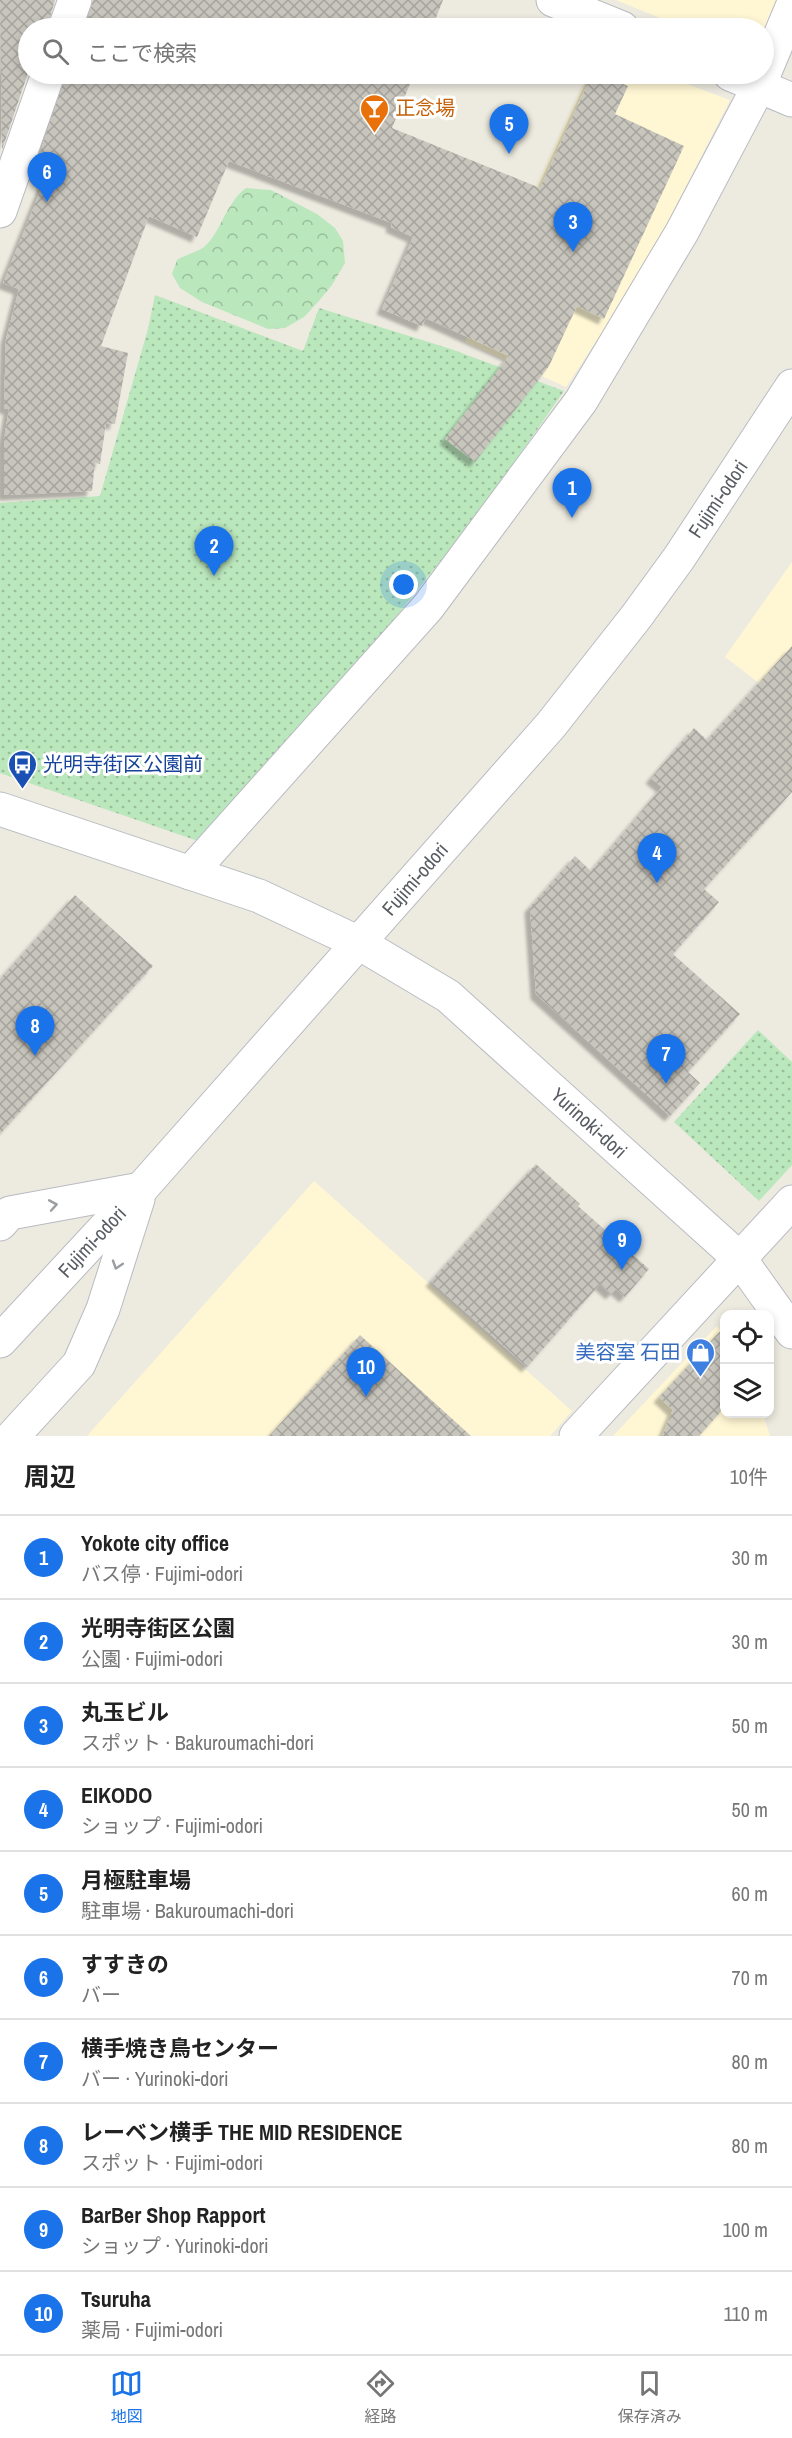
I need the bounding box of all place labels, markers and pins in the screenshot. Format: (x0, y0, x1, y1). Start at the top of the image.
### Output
bar icon: 正念場 (358, 92, 390, 134)
place label: 正念場 (395, 94, 455, 121)
pin: 5 (490, 104, 528, 154)
pin: 6 (28, 152, 66, 202)
pin: 3 (554, 202, 592, 252)
pin: 1 (552, 468, 592, 518)
pin: 2 (194, 526, 234, 576)
bus stop icon: 光明寺街区公園前 (6, 748, 38, 790)
place label: 光明寺街区公園前 (43, 750, 203, 777)
pin: 4 (638, 834, 676, 883)
pin: 8 (15, 1006, 54, 1056)
pin: 7 (646, 1034, 686, 1084)
pin: 9 (602, 1220, 642, 1270)
shop icon: 美容室 石田 (685, 1336, 717, 1378)
place label: 美容室 石田 (575, 1338, 680, 1365)
pin: 10 (346, 1348, 386, 1397)

